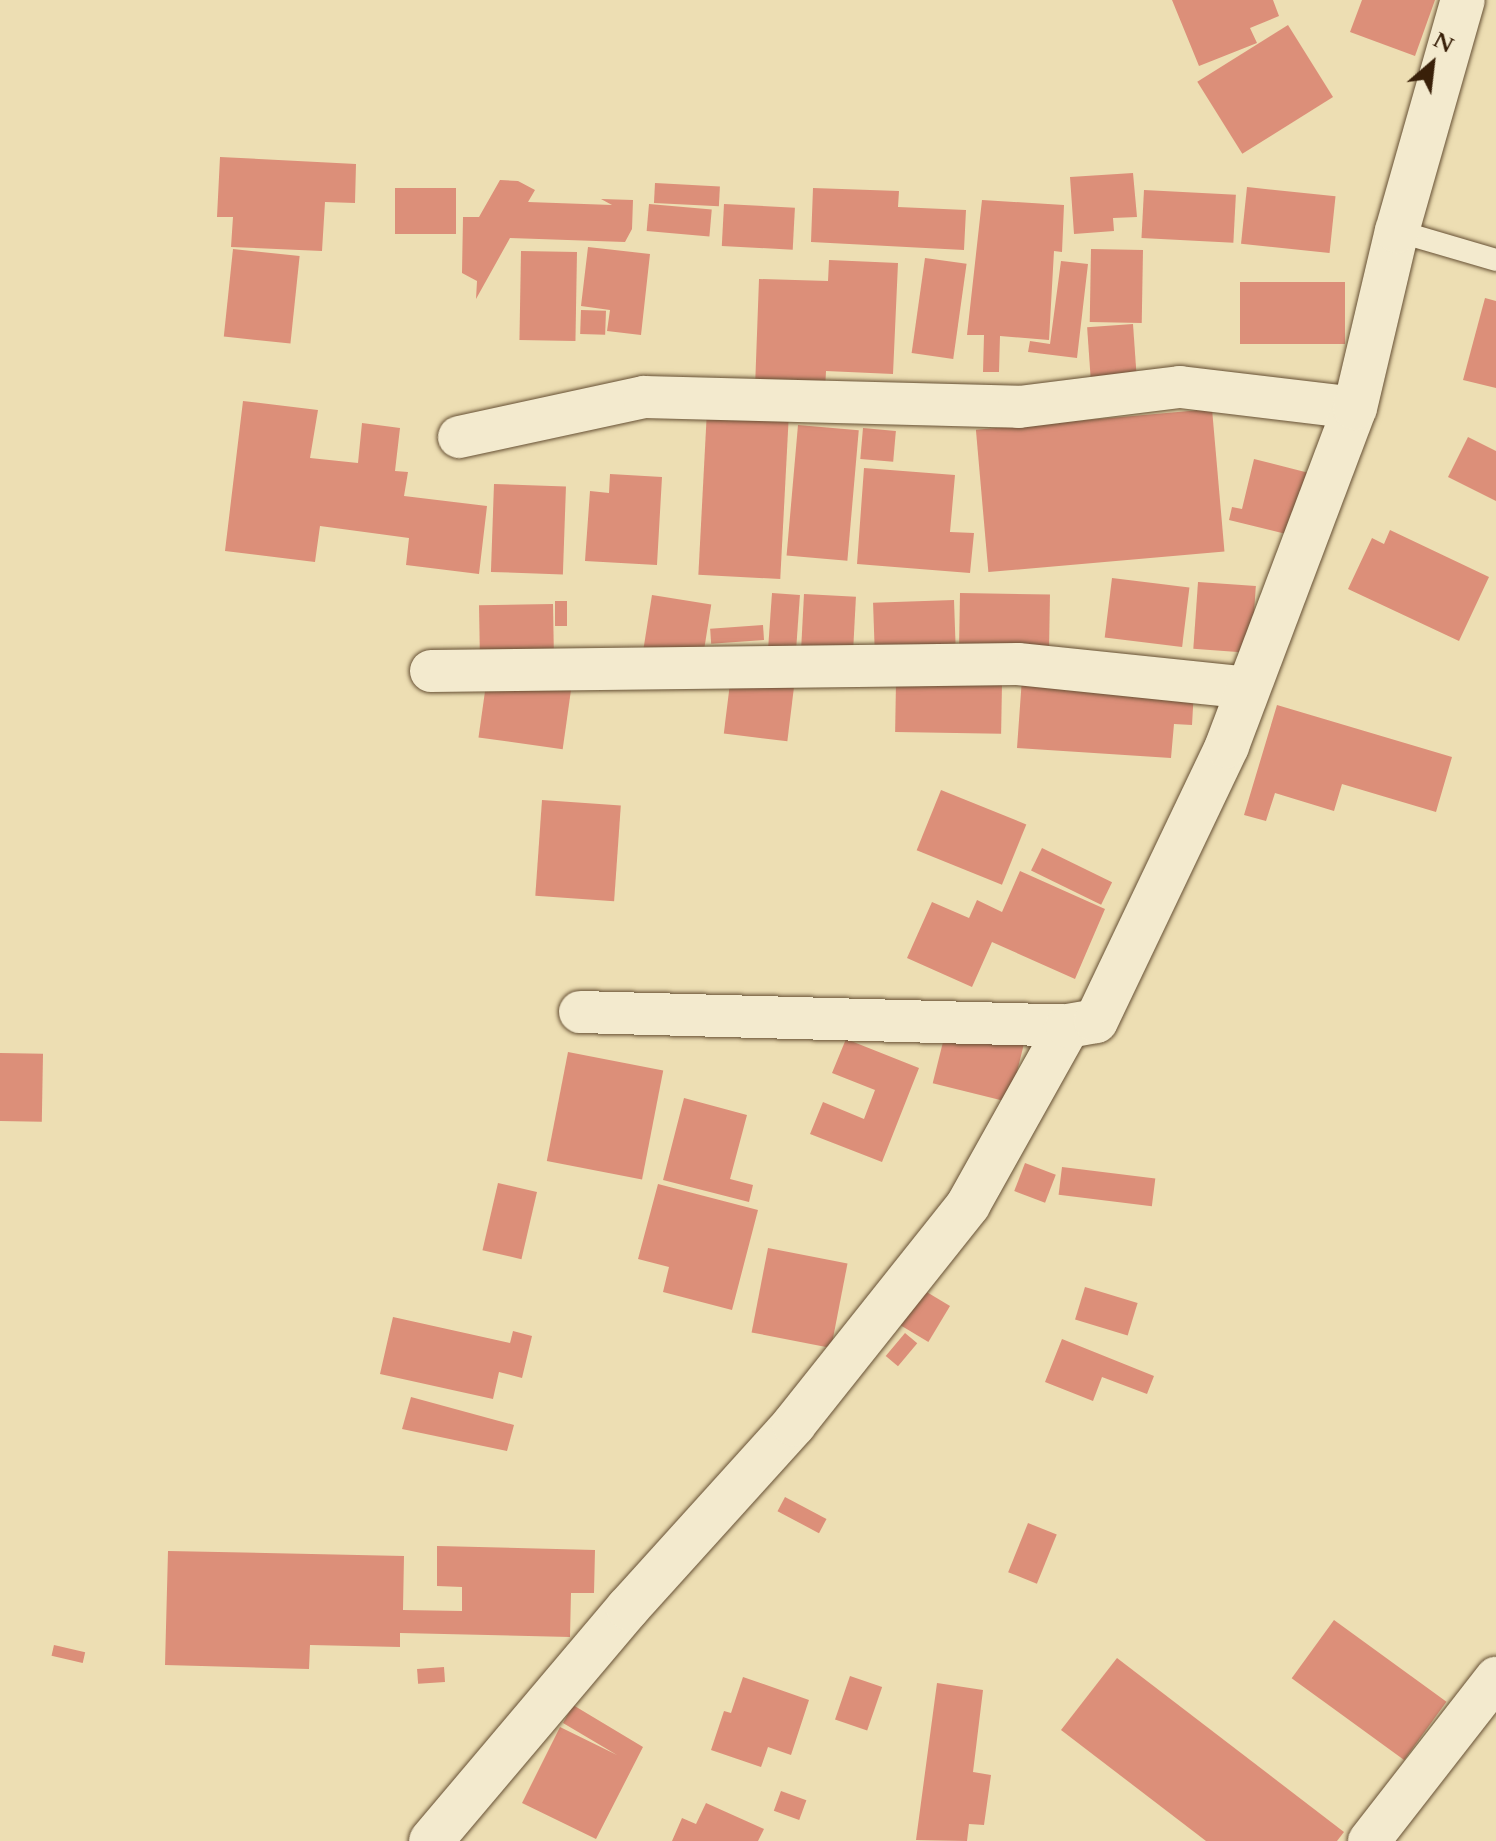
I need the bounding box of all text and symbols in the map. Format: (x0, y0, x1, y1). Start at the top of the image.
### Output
north arrow (1392, 24, 1472, 104)
text: N (1428, 25, 1459, 61)

